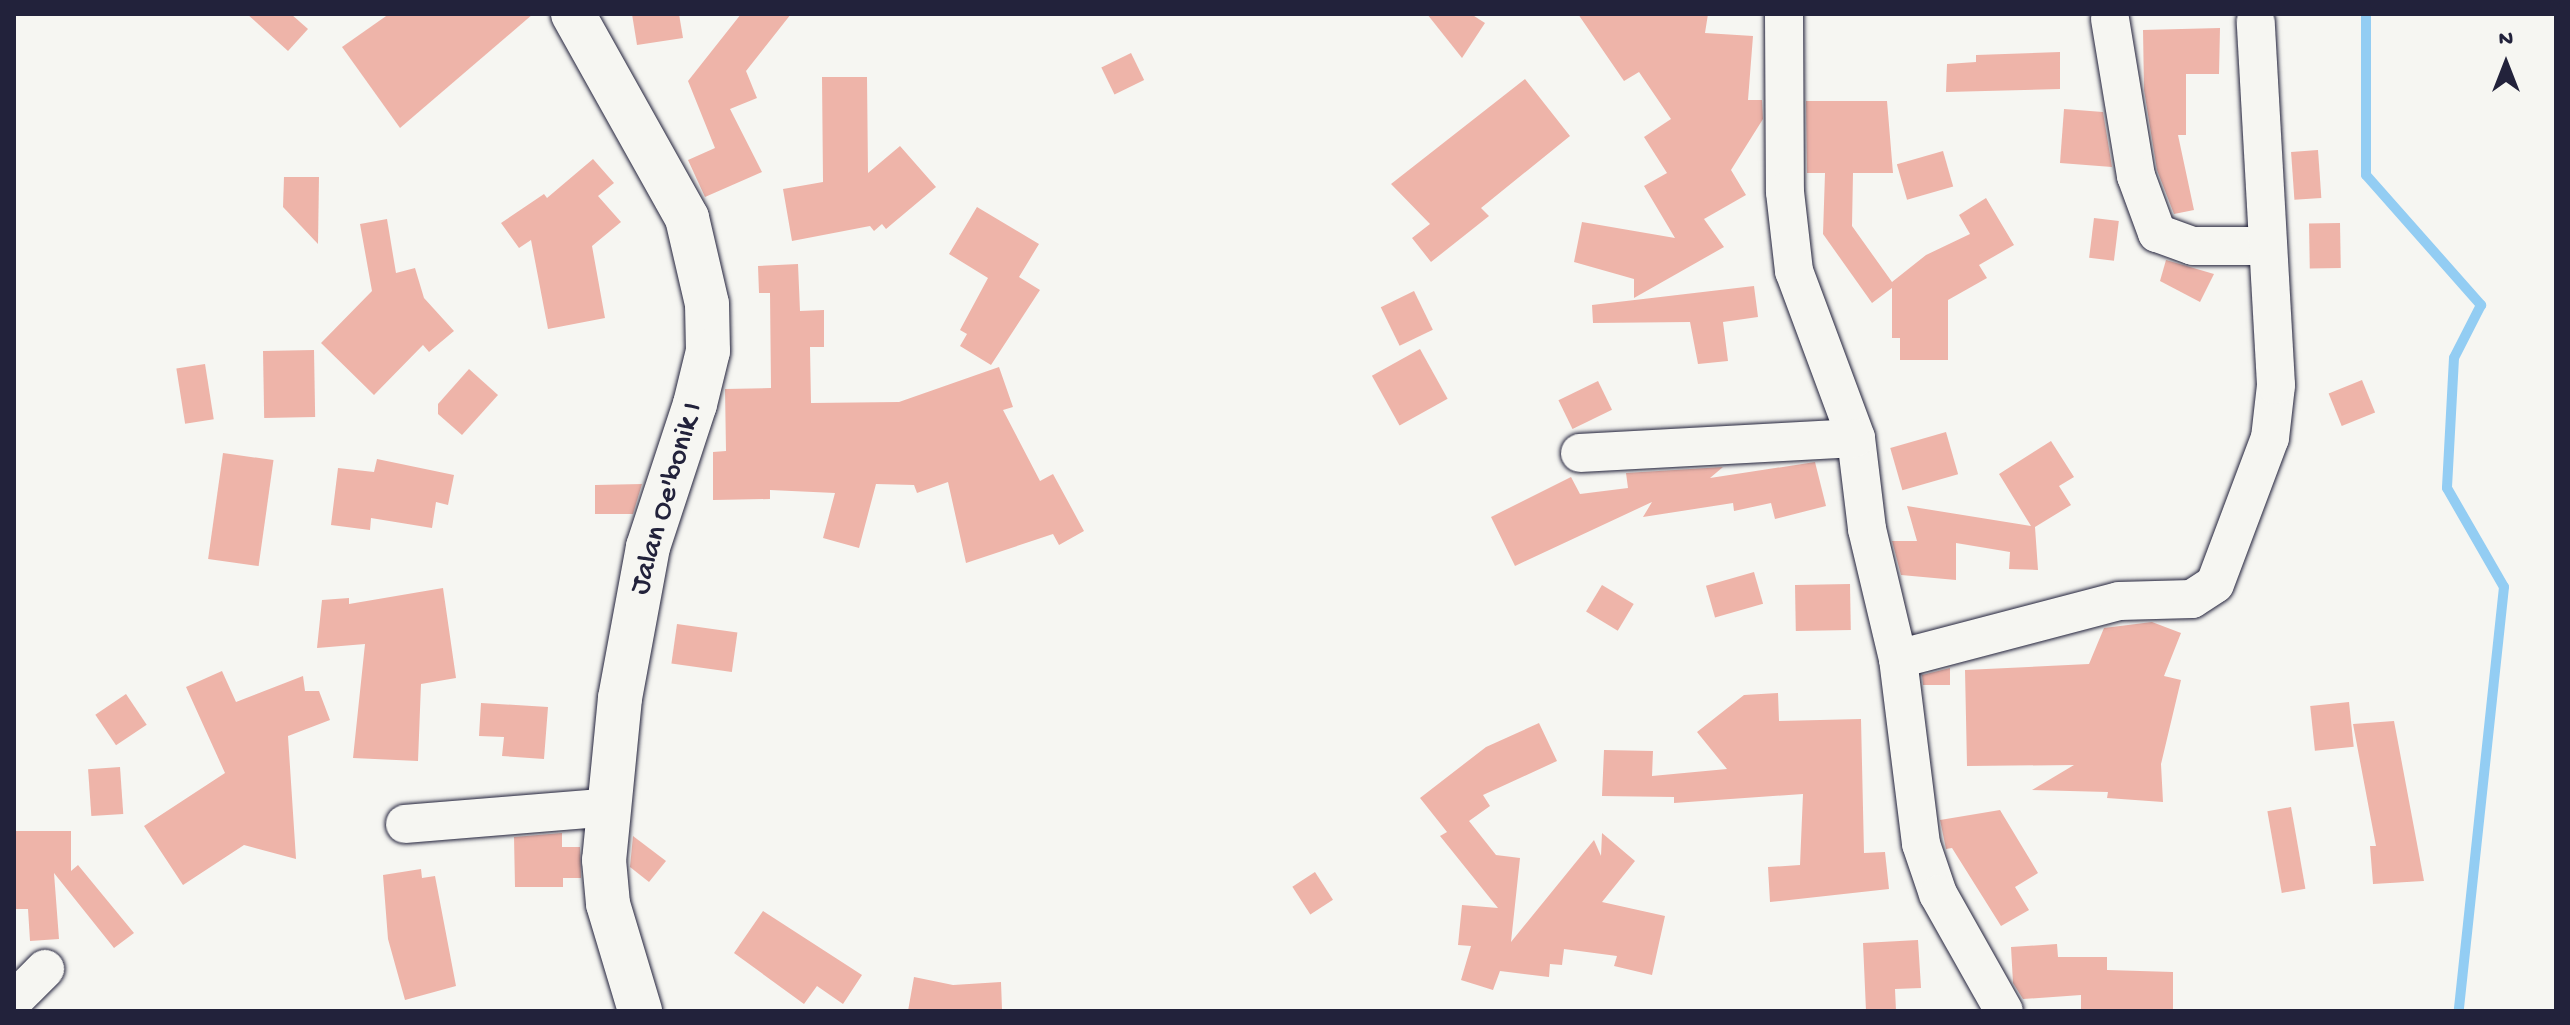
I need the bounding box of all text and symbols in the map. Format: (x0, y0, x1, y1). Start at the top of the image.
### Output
north arrow (2466, 24, 2546, 104)
text: N (2499, 27, 2513, 53)
street label: Jalan Oe'bonik I (623, 399, 713, 599)

